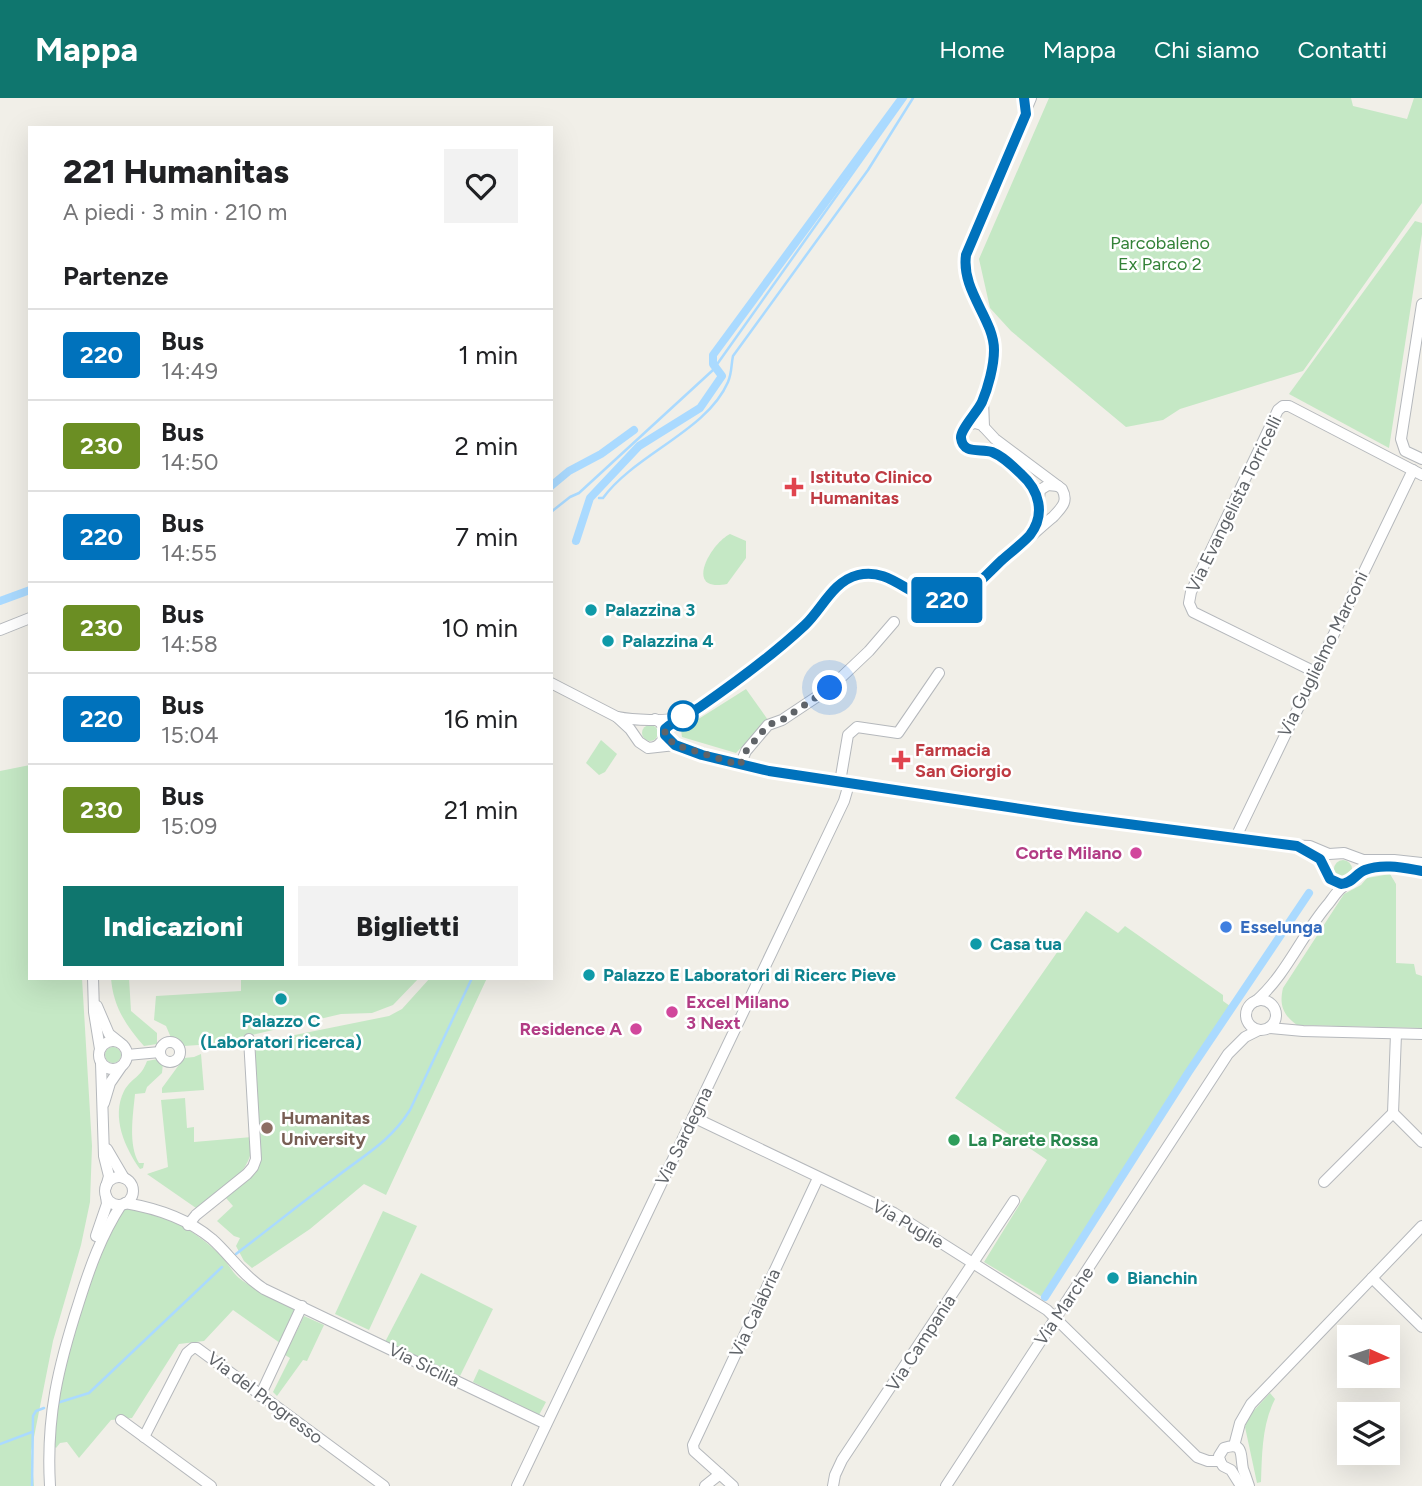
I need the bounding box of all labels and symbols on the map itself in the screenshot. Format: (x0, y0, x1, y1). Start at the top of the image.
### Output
park label: Parcobaleno Ex Parco 2 (1110, 232, 1210, 275)
street label: Via Evangelista Torricelli (1182, 412, 1286, 596)
place label: Istituto Clinico Humanitas (810, 466, 932, 509)
marker: Istituto Clinico Humanitas (784, 477, 804, 497)
street label: Via Guglielmo Marconi (1273, 568, 1373, 740)
line badge: 220 (907, 577, 987, 623)
place label: Palazzina 3 (605, 599, 695, 621)
marker: Palazzina 3 (583, 602, 599, 618)
place label: Palazzina 4 (622, 630, 714, 652)
marker: Palazzina 4 (600, 633, 616, 649)
your location (812, 670, 847, 705)
unlabelled marker (668, 701, 698, 731)
place label: Farmacia San Giorgio (915, 739, 1011, 782)
marker: Farmacia San Giorgio (893, 752, 909, 768)
place label: Corte Milano (1015, 842, 1122, 864)
marker: Corte Milano (1128, 845, 1144, 861)
place label: Esselunga (1240, 916, 1323, 938)
marker: Esselunga (1218, 919, 1234, 935)
place label: Casa tua (990, 933, 1062, 955)
marker: Casa tua (968, 936, 984, 952)
place label: Palazzo E Laboratori di Ricerc Pieve (603, 964, 896, 986)
marker: Palazzo E Laboratori di Ricerc Pieve (581, 967, 597, 983)
marker: Palazzo C (Laboratori ricerca) (273, 991, 289, 1007)
place label: Excel Milano 3 Next (686, 991, 789, 1034)
marker: Excel Milano 3 Next (664, 1004, 680, 1020)
place label: Palazzo C (Laboratori ricerca) (200, 1010, 362, 1053)
place label: Residence A (519, 1018, 622, 1040)
marker: Residence A (628, 1021, 644, 1037)
street label: Via Sardegna (651, 1083, 717, 1189)
place label: Humanitas University (281, 1107, 371, 1150)
marker: Humanitas University (259, 1120, 275, 1136)
place label: La Parete Rossa (968, 1129, 1098, 1151)
marker: La Parete Rossa (946, 1132, 962, 1148)
street label: Via Puglie (868, 1195, 948, 1253)
street label: Via Marche (1030, 1262, 1098, 1350)
street label: Via Calabria (725, 1265, 785, 1361)
place label: Bianchin (1127, 1267, 1198, 1289)
marker: Bianchin (1105, 1270, 1121, 1286)
street label: Via Campania (882, 1290, 960, 1396)
north arrow (1337, 1325, 1400, 1388)
street label: Via Sicilia (385, 1338, 463, 1392)
street label: Via del Progresso (203, 1347, 327, 1449)

